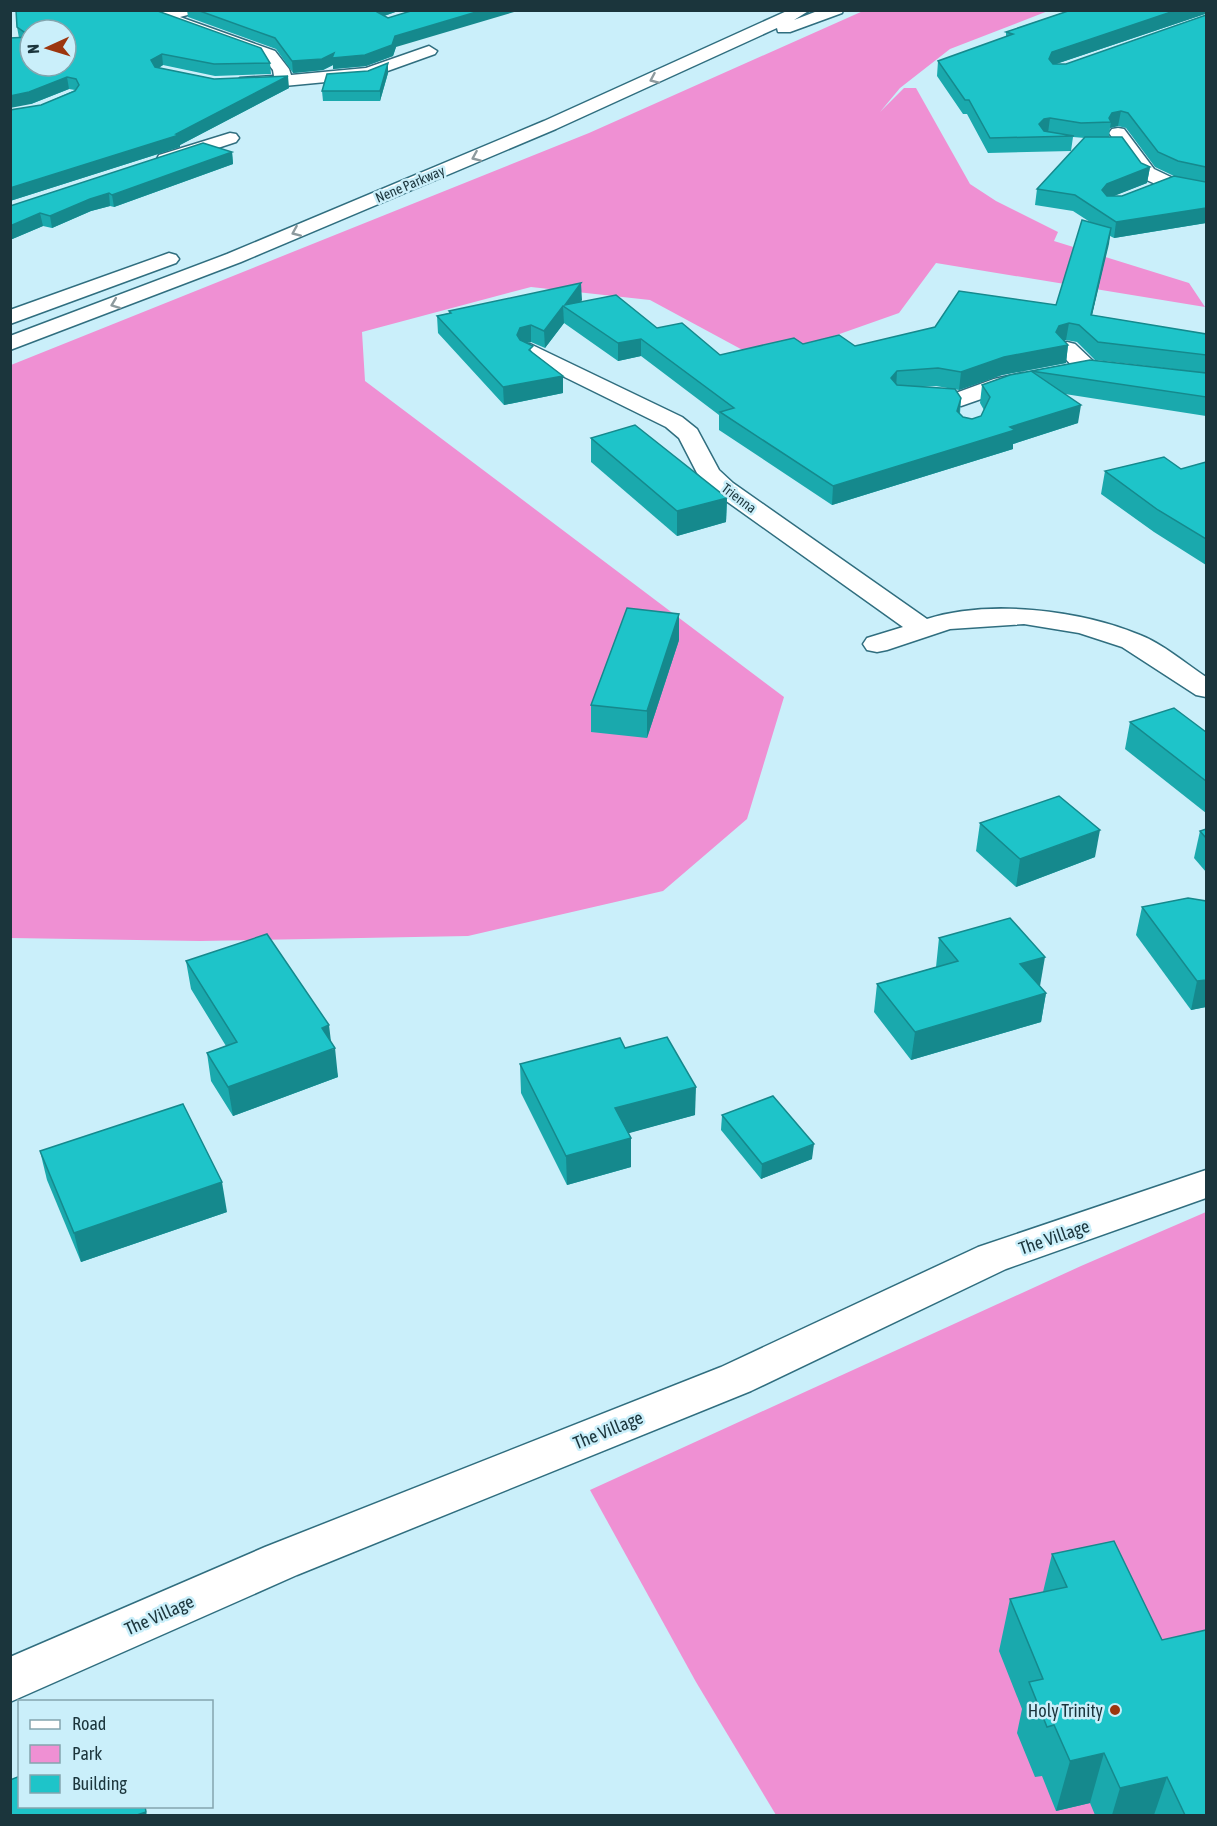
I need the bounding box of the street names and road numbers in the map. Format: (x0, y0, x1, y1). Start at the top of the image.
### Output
street label: Nene Parkway (373, 162, 447, 206)
street label: Trienna (719, 480, 759, 516)
street label: The Village (1016, 1215, 1092, 1259)
street label: The Village (570, 1407, 646, 1453)
street label: The Village (121, 1590, 197, 1640)

